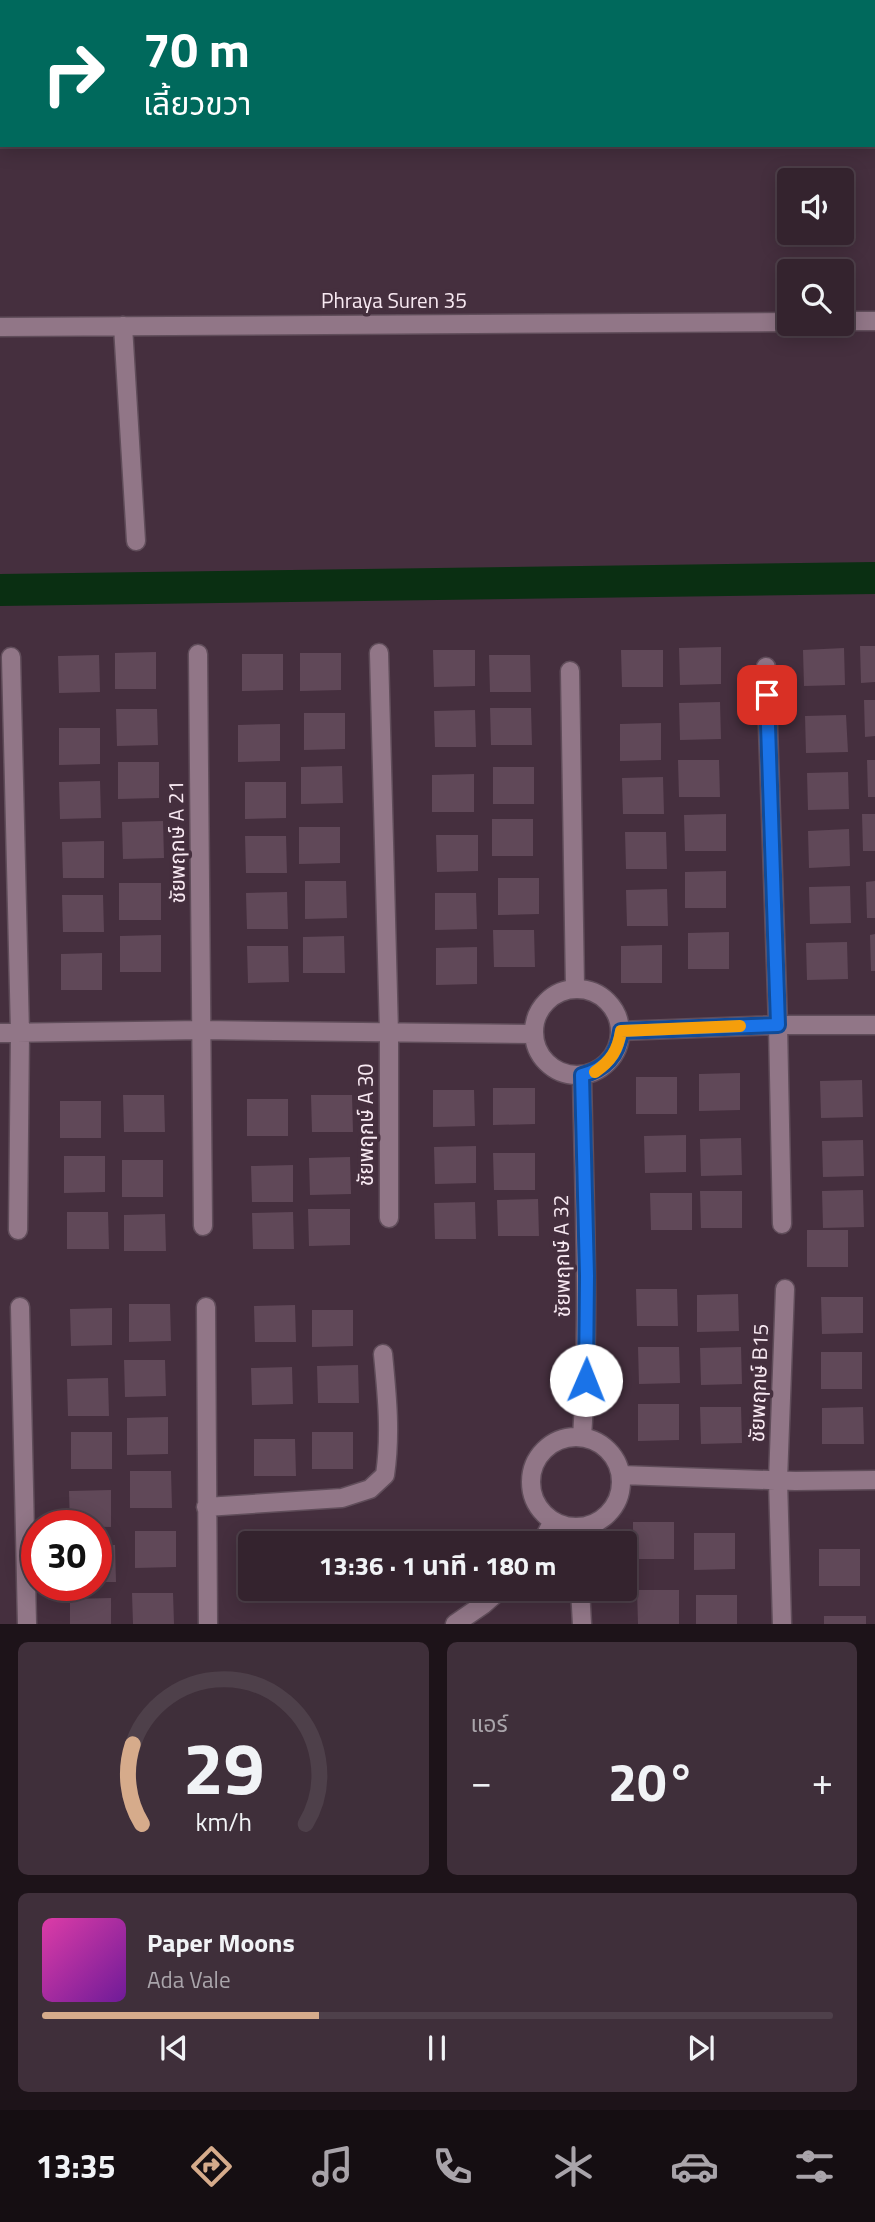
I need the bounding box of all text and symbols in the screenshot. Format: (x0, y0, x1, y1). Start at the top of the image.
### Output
text: 70 m (143, 11, 250, 86)
icon: right (28, 28, 119, 119)
text: เลี้ยวขวา (143, 79, 251, 127)
map controls (777, 168, 854, 336)
button: sound (777, 168, 854, 245)
button: search (777, 259, 854, 336)
street label: Phraya Suren 35 (321, 284, 467, 316)
pin (737, 665, 797, 725)
icon: arrive (748, 676, 786, 714)
street label: ชัยพฤกษ์ A 21 (159, 780, 193, 904)
street label: ชัยพฤกษ์ A 30 (349, 1064, 381, 1186)
street label: ชัยพฤกษ์ A 32 (544, 1194, 578, 1318)
street label: ชัยพฤกษ์ B15 (740, 1323, 776, 1443)
position arrow (549, 1343, 623, 1417)
speed limit sign: 30 (21, 1510, 112, 1601)
text: 13:36 · 1 นาที · 180 m (319, 1546, 556, 1585)
text: แอร์ (471, 1706, 508, 1741)
text: 29 (182, 1713, 264, 1823)
text: 20° (608, 1742, 695, 1821)
text: − (471, 1752, 492, 1810)
text: + (812, 1752, 833, 1810)
text: km/h (195, 1803, 252, 1841)
text: Paper Moons (147, 1923, 295, 1962)
text: Ada Vale (147, 1962, 231, 1997)
icon: previous (155, 2029, 193, 2067)
icon: pause (418, 2029, 456, 2067)
icon: next (682, 2029, 720, 2067)
text: 13:35 (36, 2142, 116, 2190)
icon: directions (187, 2142, 236, 2191)
icon: music (308, 2142, 357, 2191)
icon: phone (428, 2142, 477, 2191)
icon: climate (549, 2142, 598, 2191)
icon: car (670, 2142, 719, 2191)
icon: filters (790, 2142, 839, 2191)

